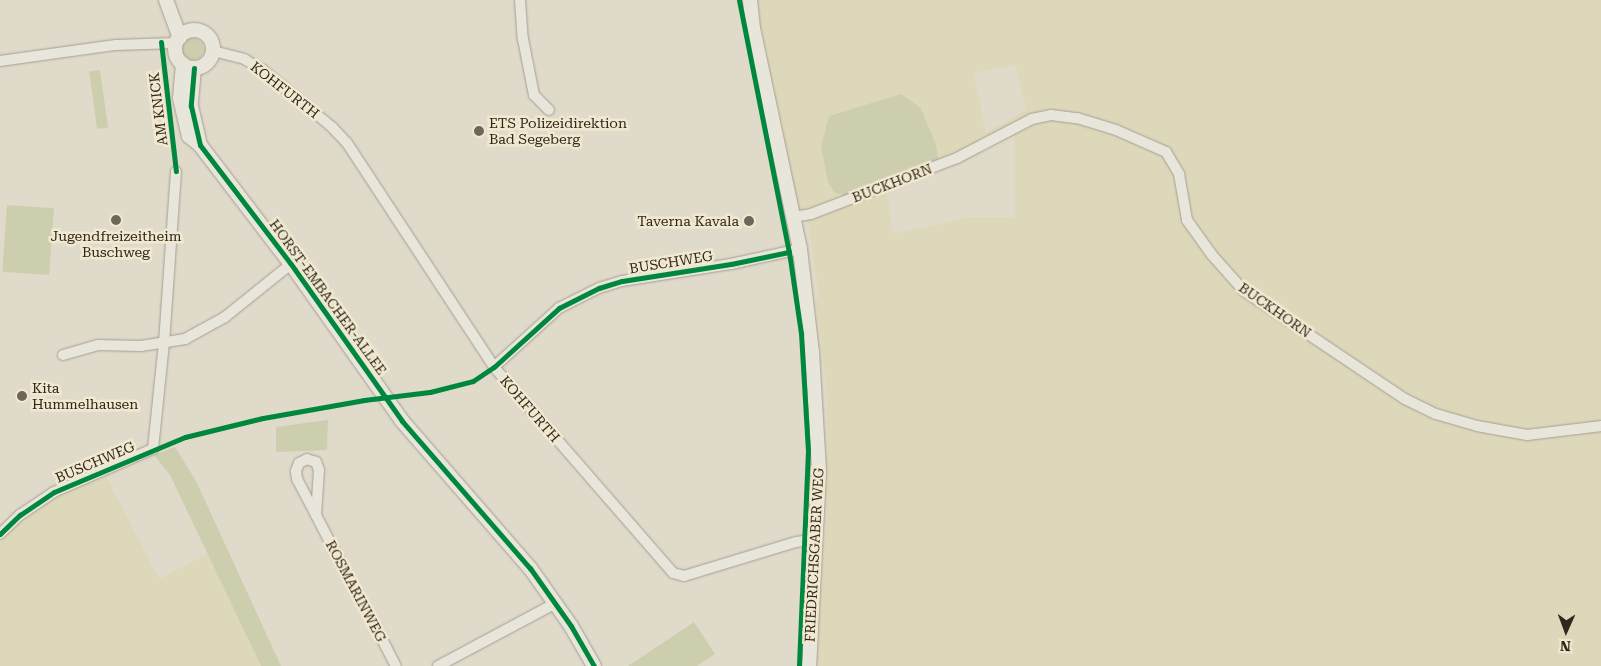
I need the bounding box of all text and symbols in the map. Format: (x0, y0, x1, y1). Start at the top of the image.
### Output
street label: KOHFURTH (247, 58, 323, 122)
street label: AM KNICK (145, 71, 171, 147)
place label: ETS Polizeidirektion Bad Segeberg (489, 115, 627, 148)
marker: ETS Polizeidirektion Bad Segeberg (473, 125, 485, 137)
street label: BUCKHORN (850, 160, 934, 206)
place label: Taverna Kavala (637, 213, 739, 229)
marker: Jugendfreizeitheim Buschweg (110, 214, 122, 226)
marker: Taverna Kavala (743, 215, 755, 227)
street label: HORST-EMBACHER-ALLEE (266, 216, 390, 378)
place label: Jugendfreizeitheim Buschweg (51, 228, 181, 260)
street label: BUSCHWEG (628, 247, 714, 277)
street label: BUCKHORN (1236, 279, 1314, 341)
street label: KOHFURTH (497, 372, 563, 446)
place label: Kita Hummelhausen (32, 380, 138, 412)
marker: Kita Hummelhausen (16, 390, 28, 402)
street label: BUSCHWEG (53, 438, 137, 486)
street label: FRIEDRICHSGABER WEG (801, 467, 827, 643)
street label: ROSMARINWEG (322, 537, 390, 645)
north arrow (1541, 606, 1591, 656)
text: N (1560, 638, 1571, 654)

